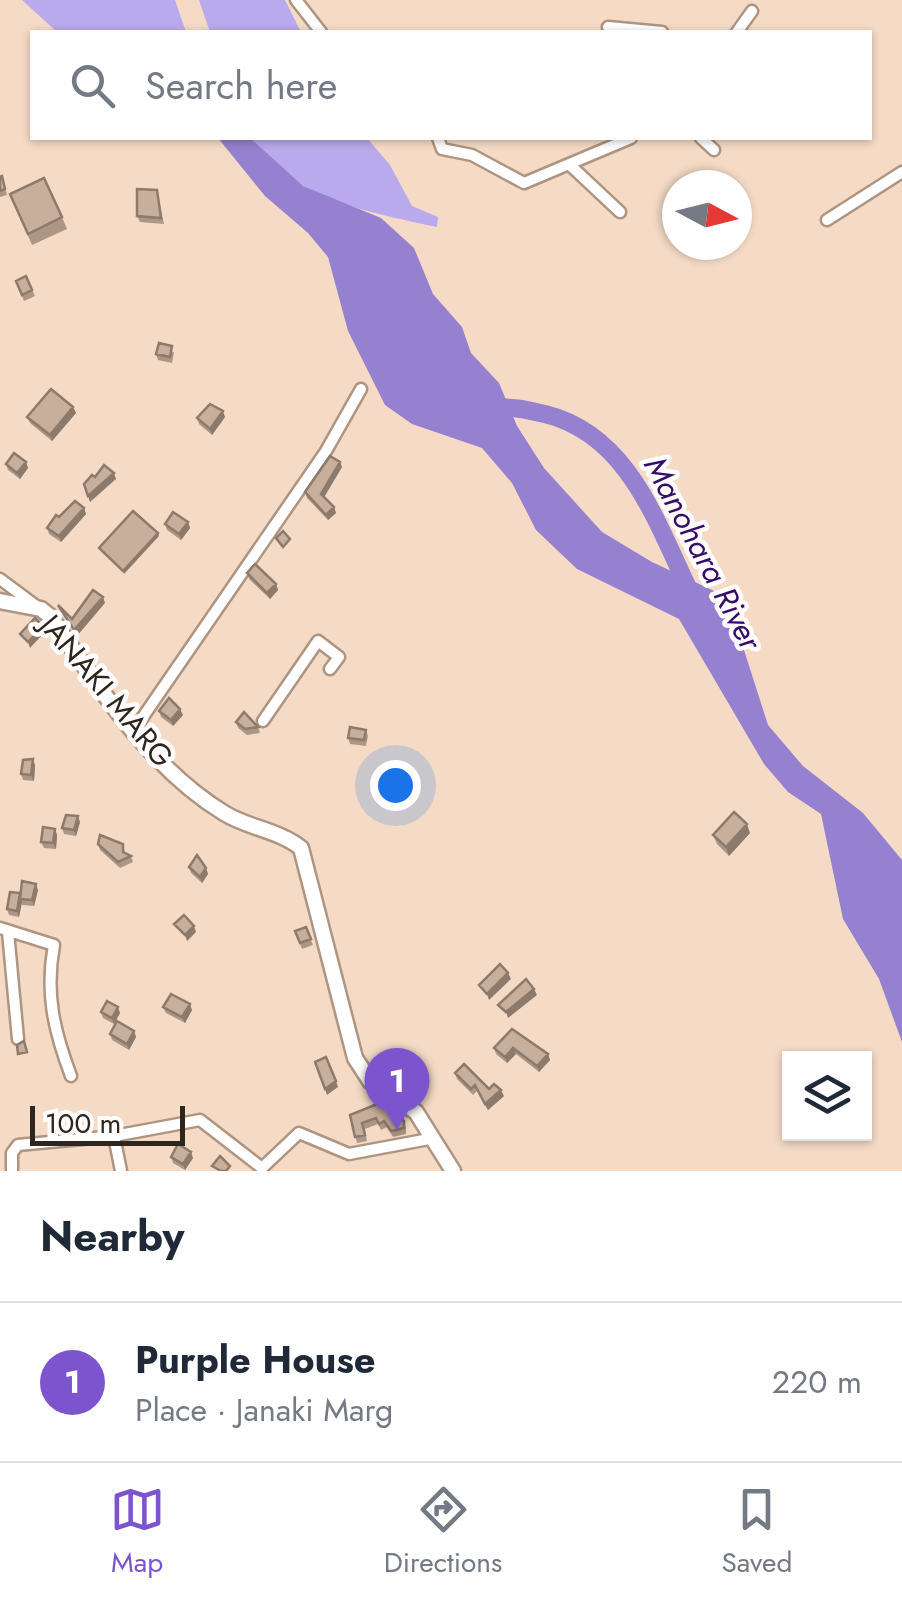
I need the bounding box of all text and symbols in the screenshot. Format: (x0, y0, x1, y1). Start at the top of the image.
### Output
search box (30, 30, 872, 140)
icon: search (65, 58, 120, 113)
text: Search here (145, 58, 337, 113)
north arrow (662, 170, 752, 260)
water label: Manohara River (633, 448, 774, 660)
street label: JANAKI MARG (28, 602, 184, 777)
your location (370, 760, 421, 811)
pin: 1 (364, 1048, 430, 1130)
map controls (782, 1051, 872, 1141)
button: layers (782, 1051, 872, 1141)
scale bar (30, 1101, 185, 1146)
text: 100 m (45, 1103, 121, 1144)
text: Nearby (40, 1206, 184, 1267)
text: Purple House (135, 1332, 376, 1387)
text: 1 (64, 1359, 81, 1405)
text: 220 m (772, 1359, 862, 1405)
text: Place · Janaki Marg (135, 1387, 393, 1433)
tab: Map (110, 1482, 165, 1583)
tab: Directions (384, 1482, 502, 1583)
tab: Saved (721, 1482, 792, 1583)

